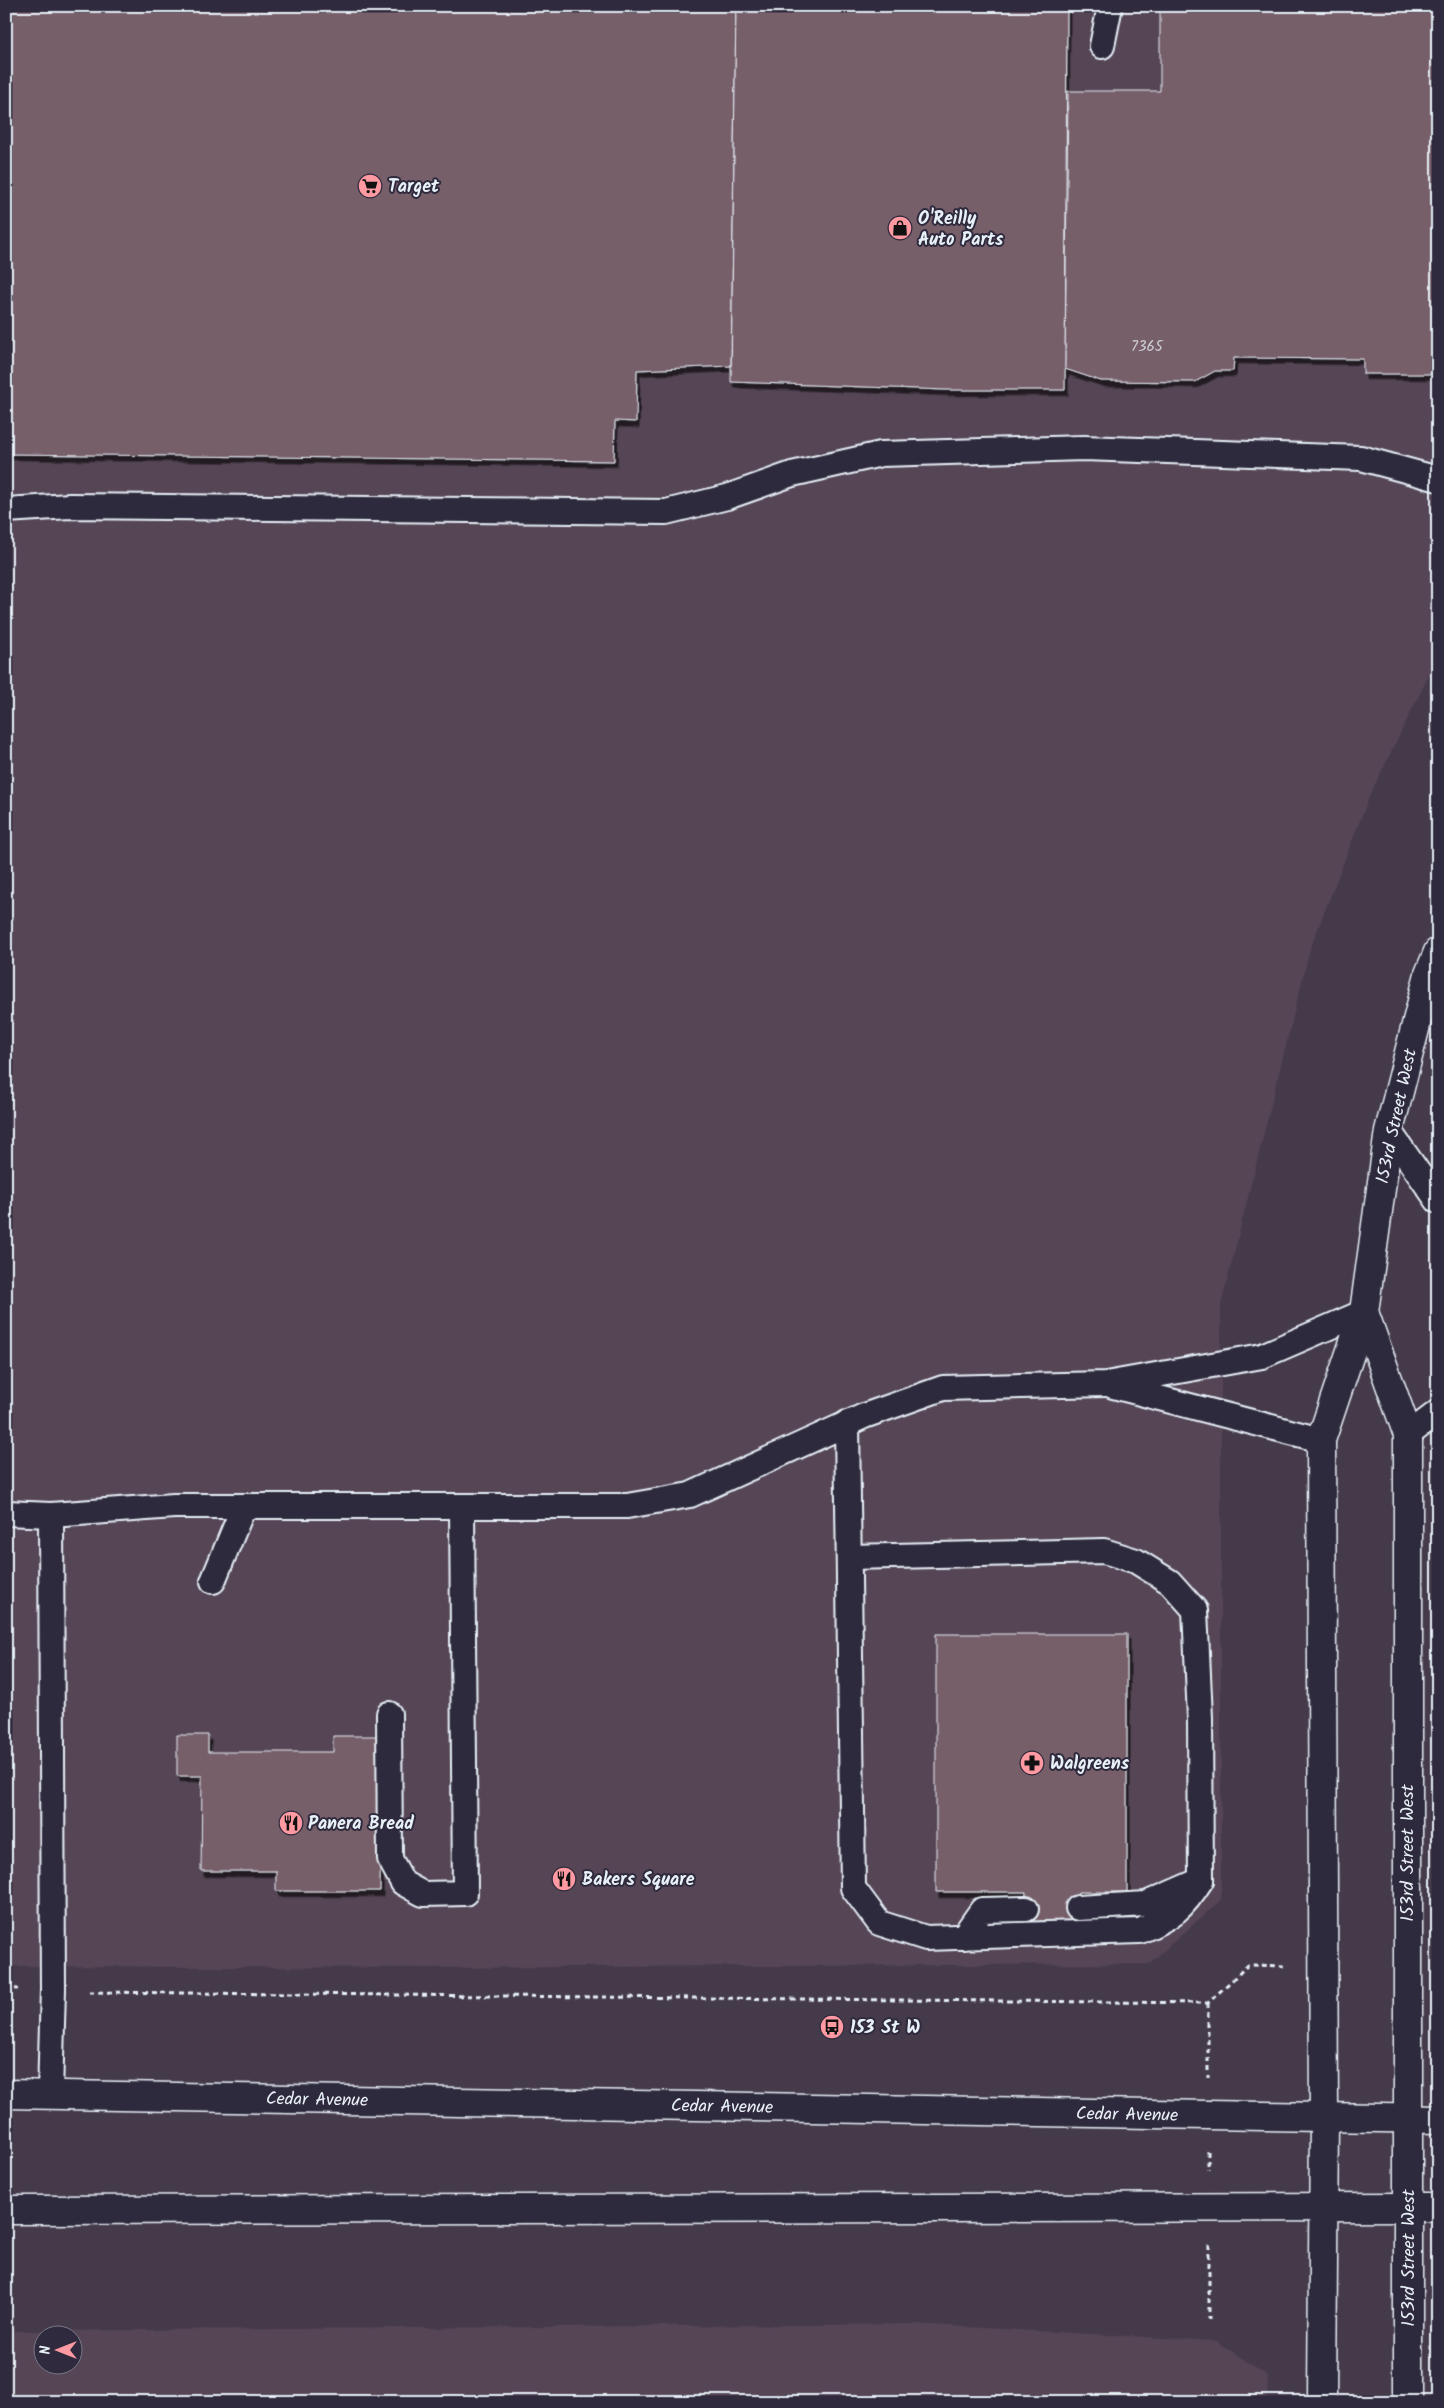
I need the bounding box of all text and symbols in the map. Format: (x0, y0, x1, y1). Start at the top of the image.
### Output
supermarket icon: Target (357, 173, 383, 199)
place label: Target (388, 173, 440, 202)
place label: O'Reilly Auto Parts (918, 205, 1004, 255)
shop icon: O'Reilly Auto Parts (887, 215, 913, 241)
house number: 7365 (1131, 335, 1164, 359)
street label: 153rd Street West (1369, 1045, 1426, 1187)
pharmacy icon: Walgreens (1019, 1750, 1045, 1776)
place label: Walgreens (1050, 1750, 1130, 1779)
street label: 153rd Street West (1394, 1783, 1423, 1922)
restaurant icon: Panera Bread (278, 1810, 304, 1836)
place label: Panera Bread (308, 1810, 414, 1839)
restaurant icon: Bakers Square (551, 1866, 577, 1892)
place label: Bakers Square (582, 1866, 695, 1895)
bus stop icon: 153 St W (819, 2014, 845, 2040)
place label: 153 St W (850, 2014, 920, 2043)
street label: Cedar Avenue (265, 2085, 368, 2116)
street label: Cedar Avenue (670, 2092, 773, 2123)
street label: Cedar Avenue (1075, 2100, 1178, 2131)
street label: 153rd Street West (1395, 2188, 1424, 2327)
north arrow (32, 2326, 82, 2376)
text: N (35, 2345, 57, 2354)

